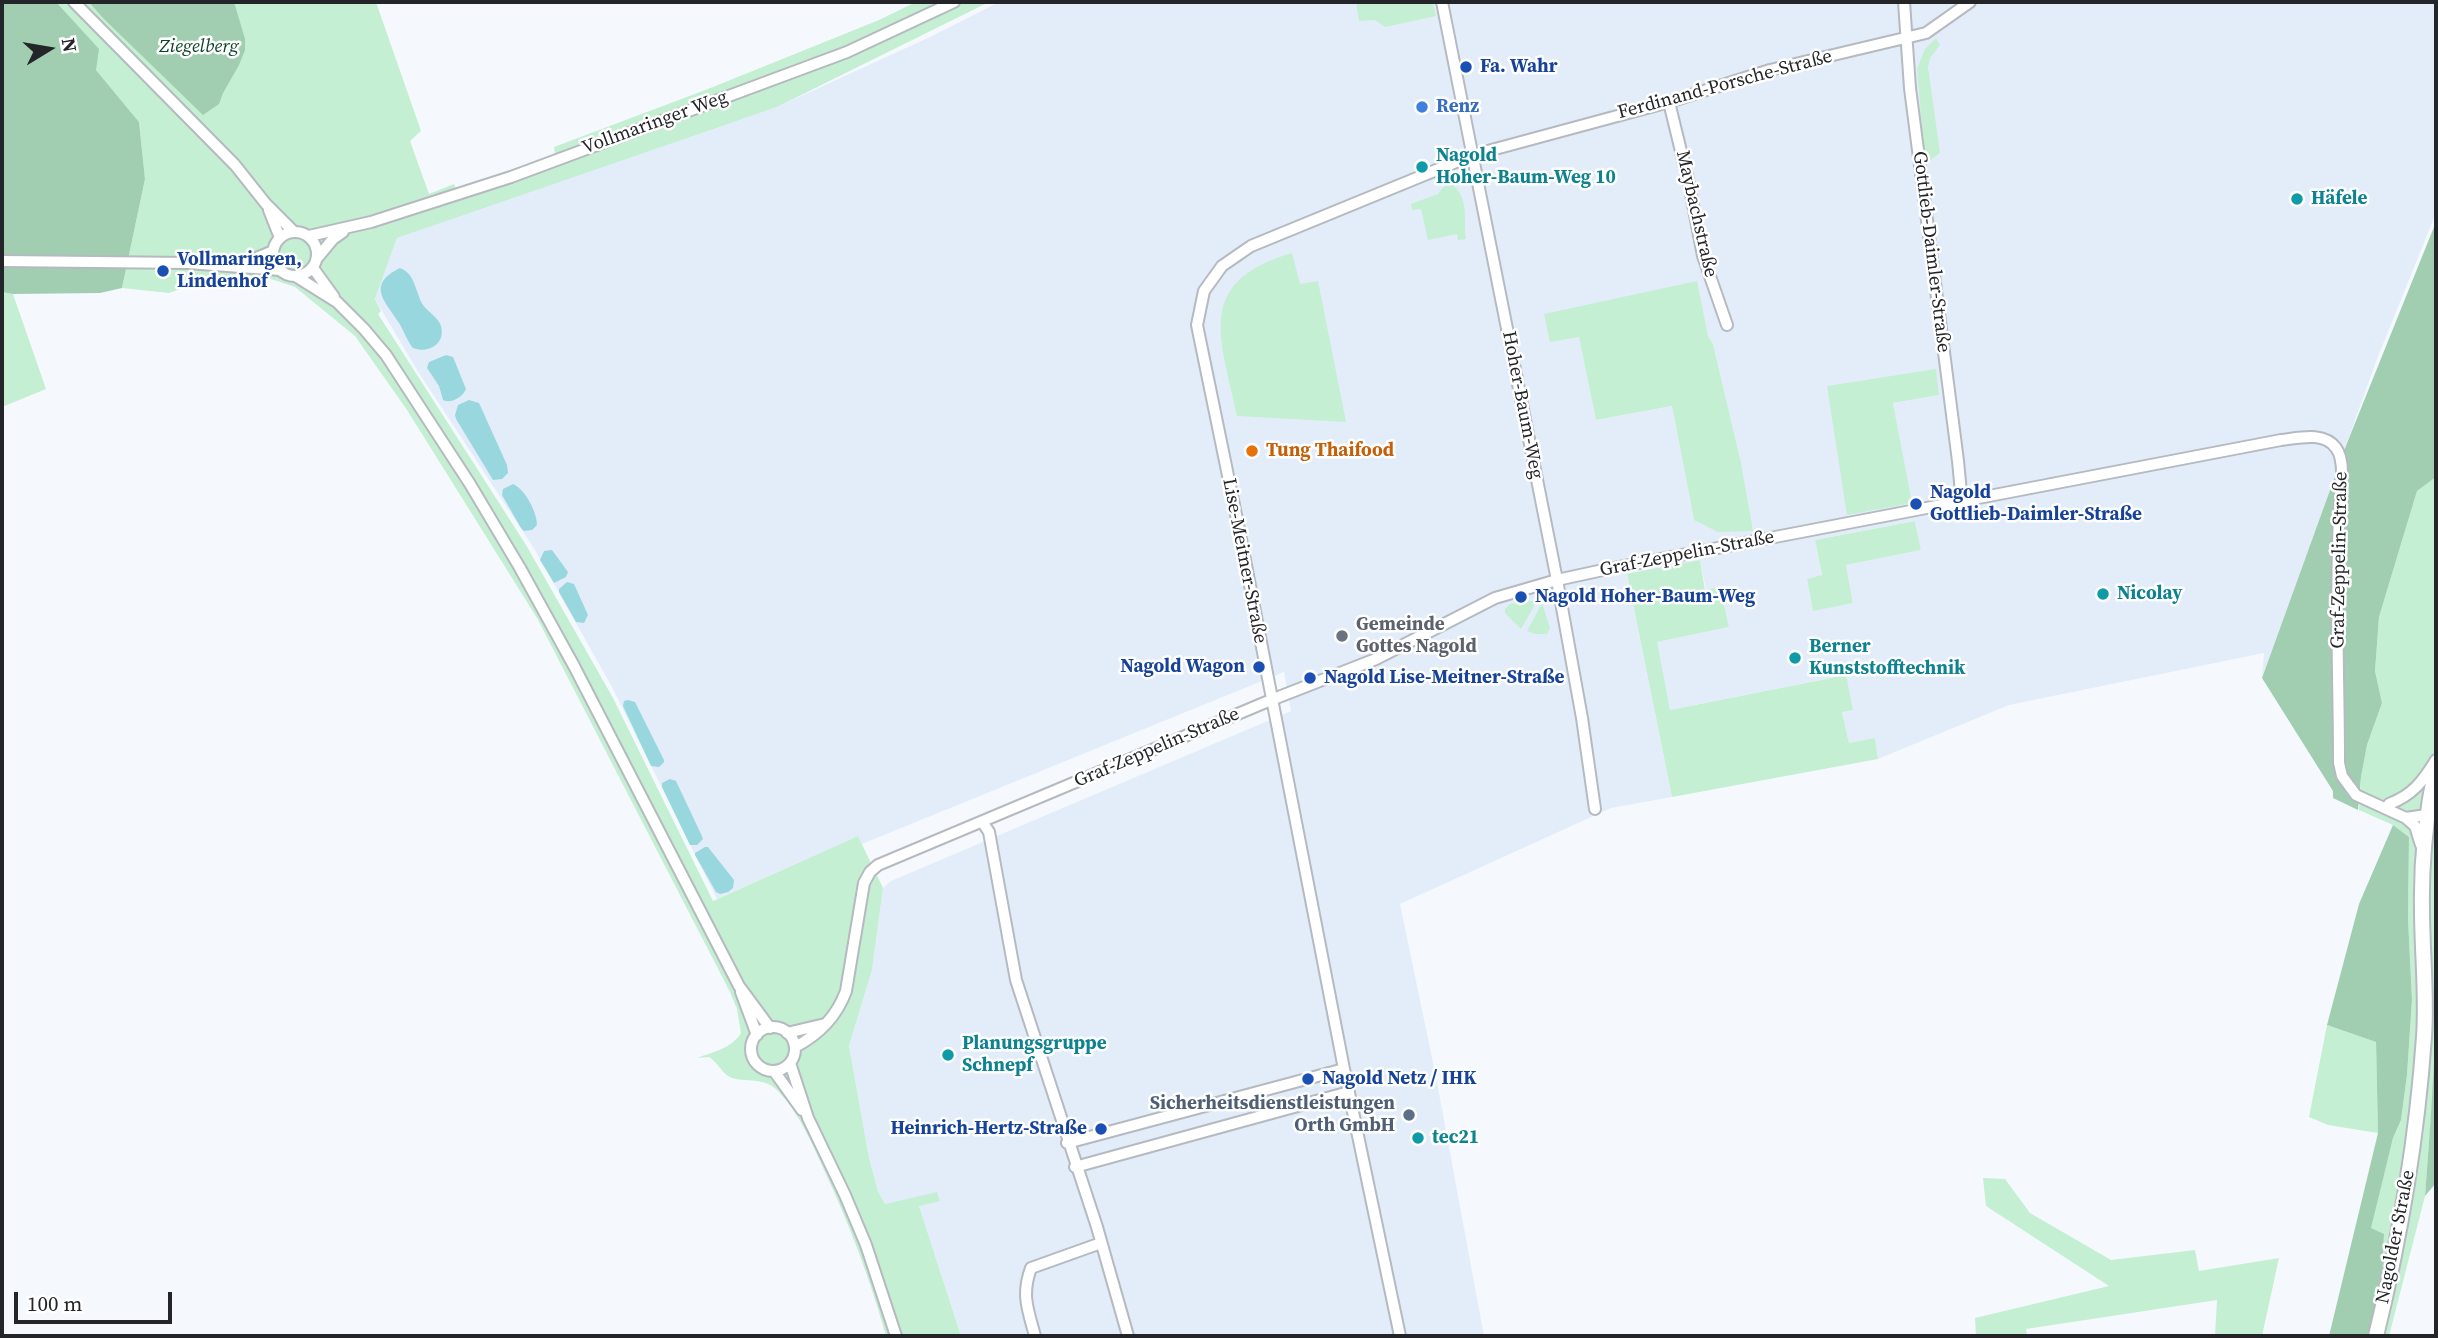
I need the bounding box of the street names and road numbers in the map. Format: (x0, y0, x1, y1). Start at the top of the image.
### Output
street label: Ferdinand-Porsche-Straße (1615, 45, 1835, 125)
street label: Vollmaringer Weg (579, 86, 731, 160)
street label: Maybachstraße (1670, 148, 1722, 280)
street label: Gottlieb-Daimler-Straße (1907, 150, 1955, 354)
street label: Hoher-Baum-Weg (1496, 329, 1548, 481)
street label: Graf-Zeppelin-Straße (2327, 471, 2353, 649)
street label: Lise-Meitner-Straße (1217, 476, 1271, 646)
street label: Graf-Zeppelin-Straße (1598, 526, 1776, 582)
street label: Graf-Zeppelin-Straße (1071, 703, 1243, 793)
street label: Nagolder Straße (2372, 1168, 2420, 1306)

